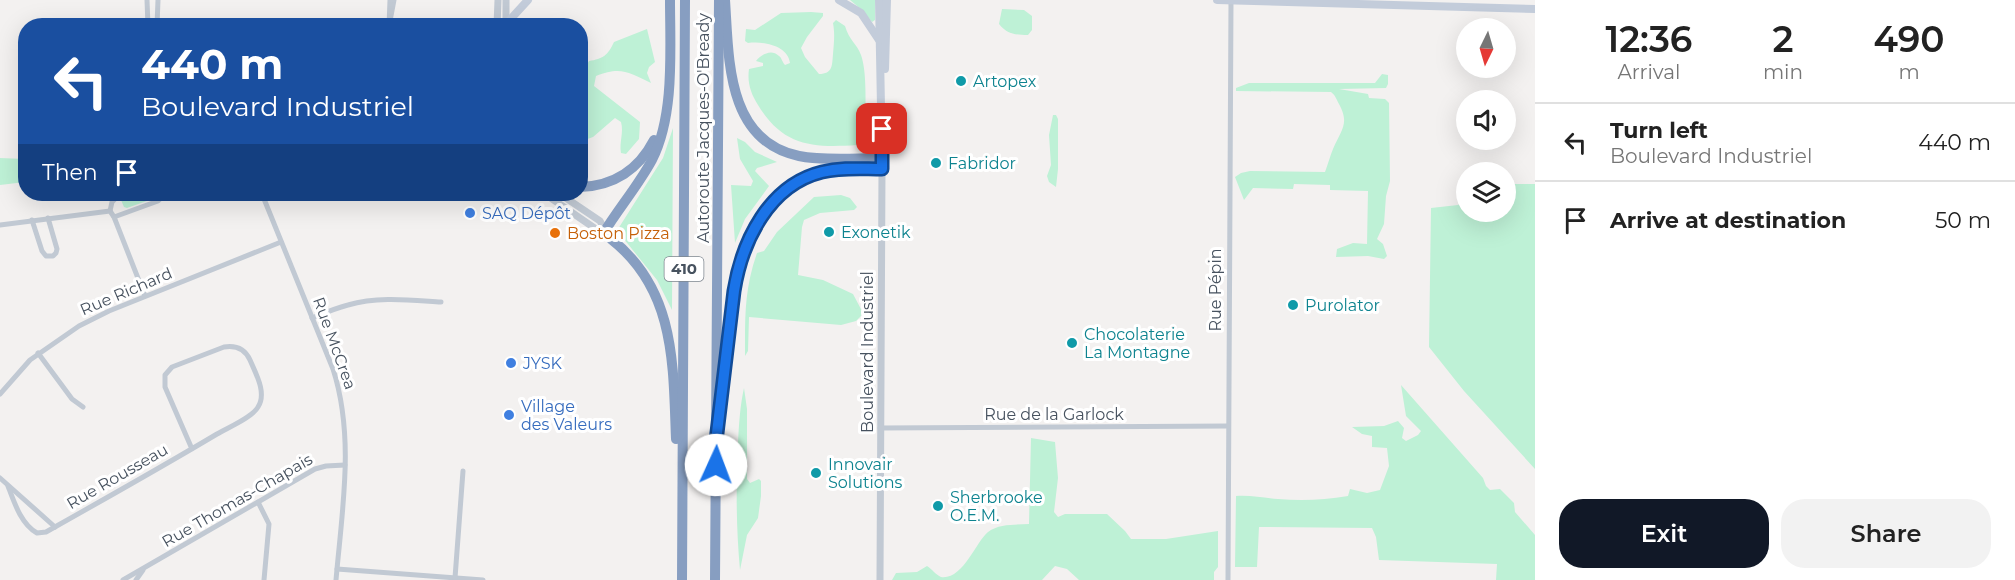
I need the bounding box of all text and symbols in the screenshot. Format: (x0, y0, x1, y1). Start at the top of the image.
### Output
street label: Autoroute Jacques-O'Bready (694, 13, 713, 243)
text: 12:36 (1605, 17, 1692, 61)
text: 2 (1772, 17, 1793, 61)
text: 490 (1873, 17, 1945, 61)
north arrow (1456, 18, 1516, 78)
map controls (1456, 18, 1516, 222)
text: 440 m (141, 38, 283, 90)
icon: left (42, 42, 120, 120)
text: Arrival (1617, 60, 1680, 84)
text: min (1763, 60, 1803, 84)
text: m (1898, 60, 1920, 84)
place label: Artopex (973, 72, 1037, 91)
marker: Artopex (954, 74, 968, 88)
text: Boulevard Industriel (141, 90, 414, 123)
button: sound (1456, 90, 1516, 150)
pin (856, 103, 907, 154)
icon: arrive (865, 112, 898, 145)
text: Turn left (1610, 117, 1708, 144)
icon: left (1559, 126, 1592, 159)
text: 440 m (1918, 129, 1991, 156)
text: Boulevard Industriel (1610, 144, 1812, 168)
place label: Fabridor (948, 154, 1016, 173)
icon: arrive (110, 156, 143, 189)
marker: Fabridor (929, 156, 943, 170)
text: Then (42, 159, 98, 186)
button: layers (1456, 162, 1516, 222)
place label: SAQ Dépôt (482, 204, 572, 223)
icon: arrive (1559, 204, 1592, 237)
marker: SAQ Dépôt (463, 206, 477, 220)
text: Arrive at destination (1610, 207, 1846, 234)
text: 50 m (1935, 207, 1991, 234)
place label: Exonetik (841, 223, 911, 242)
place label: Boston Pizza (567, 224, 670, 243)
marker: Exonetik (822, 225, 836, 239)
marker: Boston Pizza (548, 226, 562, 240)
street label: Rue Pépin (1206, 248, 1225, 332)
road number: 410 (664, 257, 704, 281)
street label: Rue Richard (77, 264, 175, 319)
street label: Boulevard Industriel (858, 271, 877, 433)
street label: Rue McCrea (309, 294, 360, 392)
place label: Purolator (1305, 296, 1380, 315)
marker: Purolator (1286, 298, 1300, 312)
place label: Chocolaterie La Montagne (1084, 325, 1190, 362)
marker: Chocolaterie La Montagne (1065, 336, 1079, 350)
place label: JYSK (522, 354, 563, 373)
marker: JYSK (504, 356, 518, 370)
place label: Village des Valeurs (521, 397, 612, 434)
street label: Rue de la Garlock (984, 405, 1124, 424)
marker: Village des Valeurs (502, 408, 516, 422)
position arrow (684, 433, 748, 497)
street label: Rue Rousseau (63, 440, 171, 513)
street label: Rue Thomas-Chapais (159, 449, 316, 551)
place label: Innovair Solutions (828, 455, 903, 492)
marker: Innovair Solutions (809, 466, 823, 480)
place label: Sherbrooke O.E.M. (950, 488, 1043, 525)
marker: Sherbrooke O.E.M. (931, 499, 945, 513)
button: Exit (1559, 499, 1769, 568)
button: Share (1781, 499, 1991, 568)

